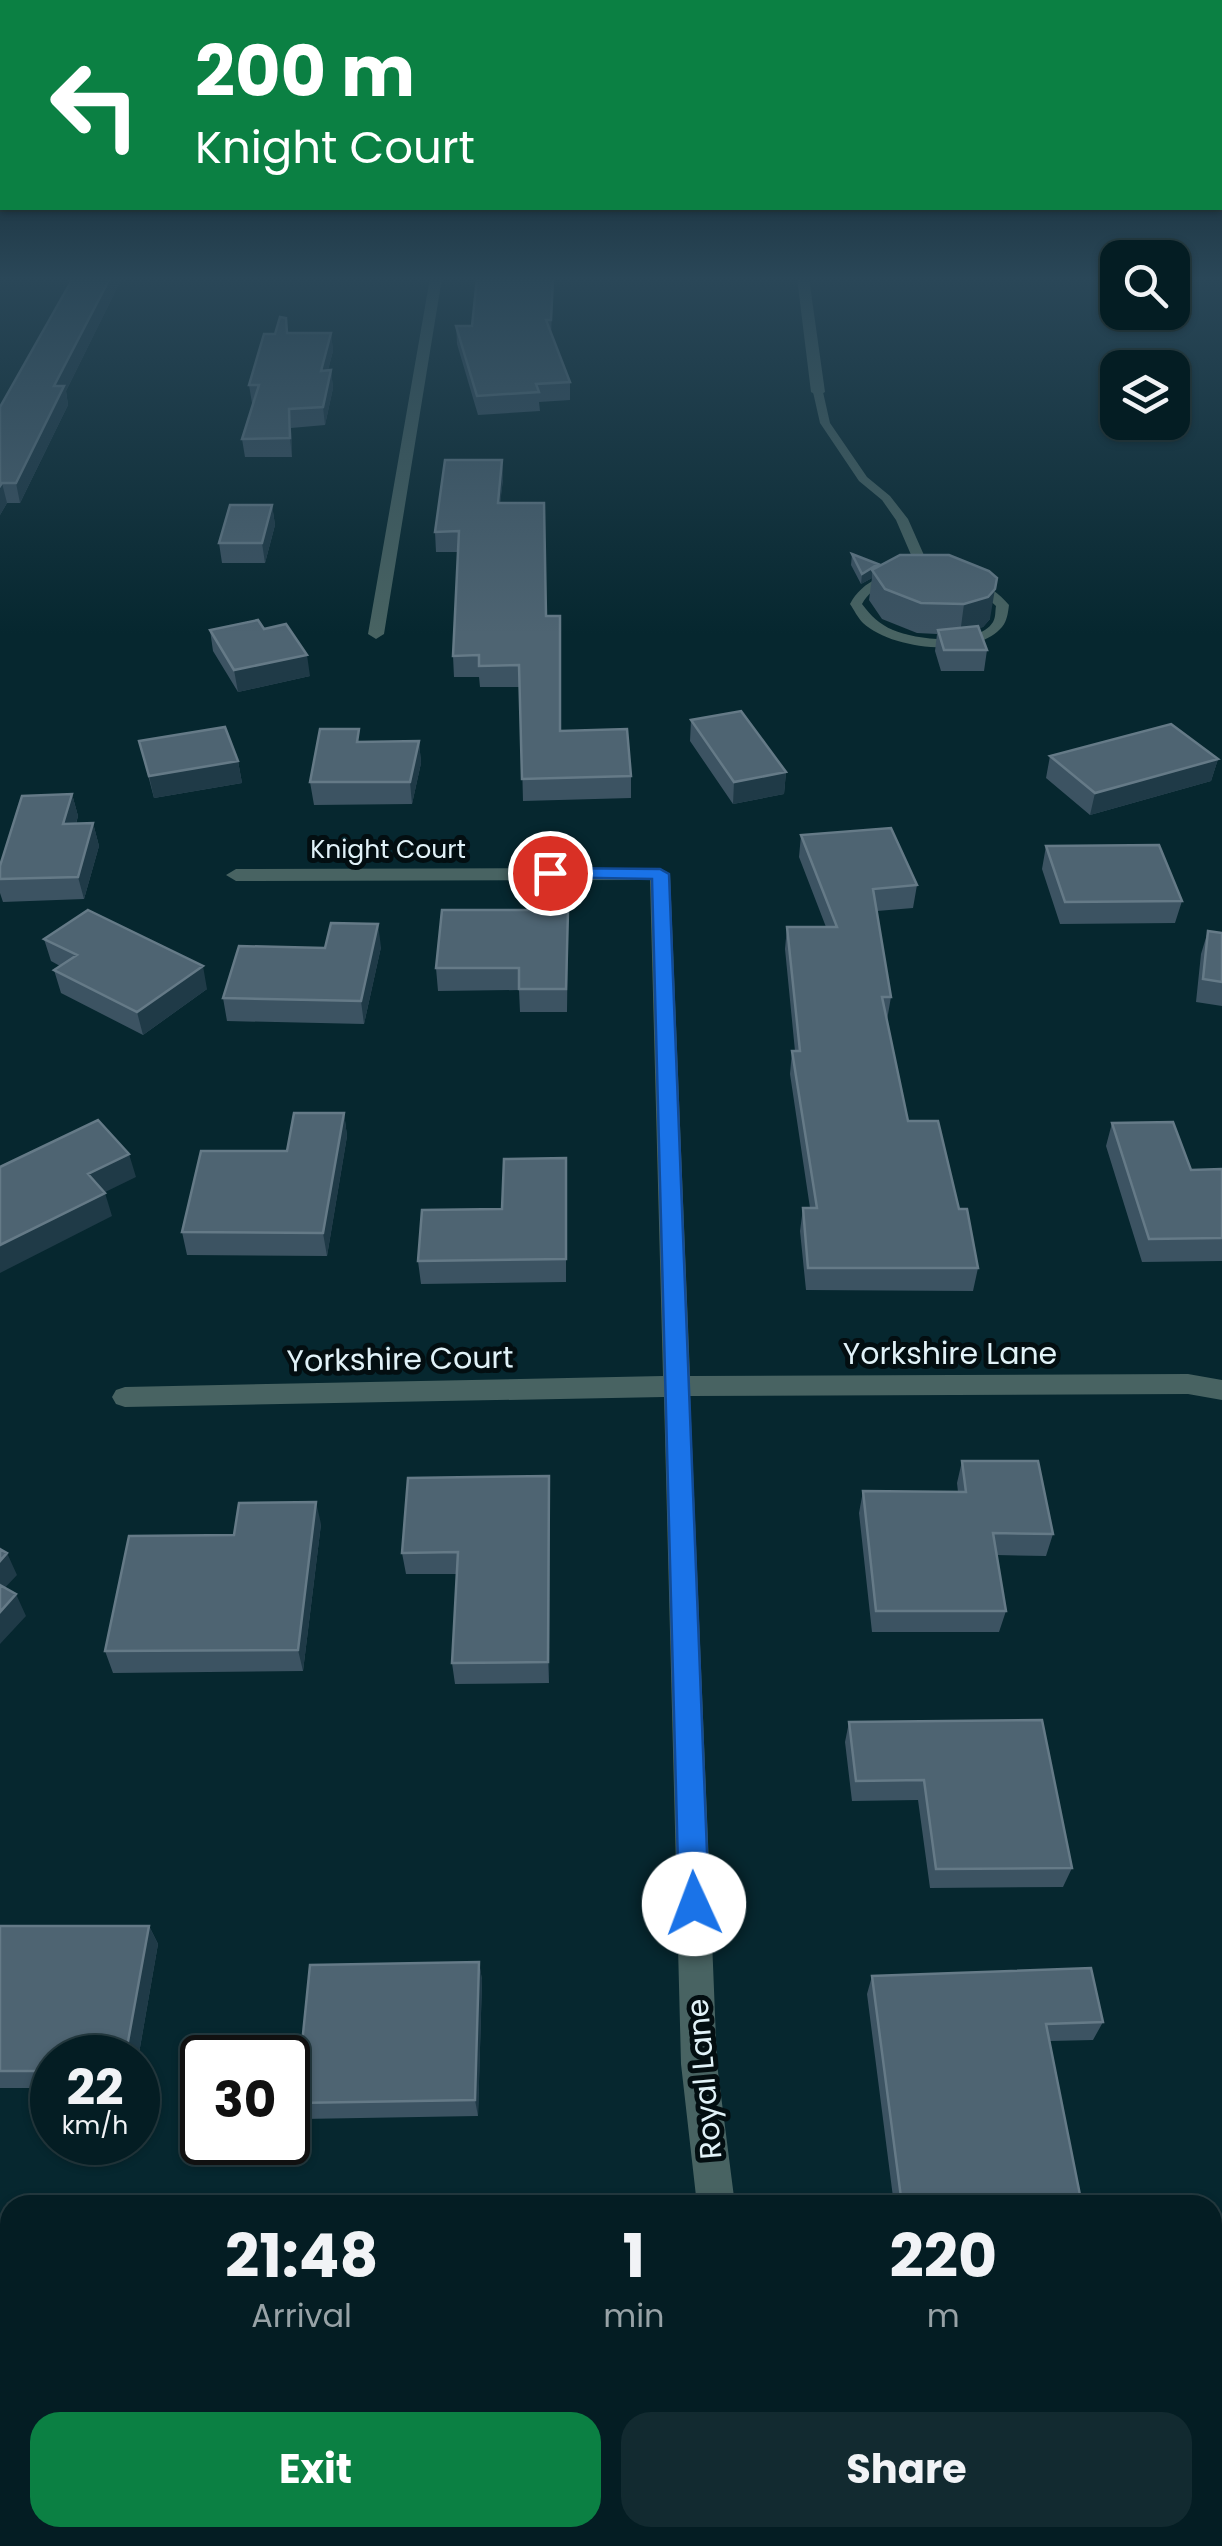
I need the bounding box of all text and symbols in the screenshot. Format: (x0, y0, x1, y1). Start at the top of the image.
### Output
text: 200 m (195, 22, 415, 121)
icon: left (30, 40, 160, 170)
text: Knight Court (195, 116, 475, 179)
map controls (1100, 240, 1190, 440)
button: search (1100, 240, 1190, 330)
button: layers (1100, 350, 1190, 440)
pin (508, 831, 593, 916)
street label: Knight Court (310, 832, 466, 867)
icon: arrive (523, 846, 578, 901)
street label: Yorkshire Lane (843, 1332, 1057, 1375)
street label: Yorkshire Court (286, 1336, 514, 1382)
position arrow (642, 1852, 746, 1956)
street label: Royal Lane (676, 1997, 732, 2161)
speed limit sign: 30 (180, 2035, 310, 2165)
text: 22 (66, 2052, 124, 2123)
text: km/h (62, 2108, 128, 2143)
text: 21:48 (225, 2214, 378, 2298)
text: 1 (623, 2214, 645, 2298)
text: 220 (889, 2214, 997, 2298)
text: Arrival (251, 2293, 352, 2338)
text: min (603, 2293, 665, 2338)
text: m (927, 2293, 960, 2338)
button: Exit (30, 2412, 601, 2527)
button: Share (621, 2412, 1192, 2527)

